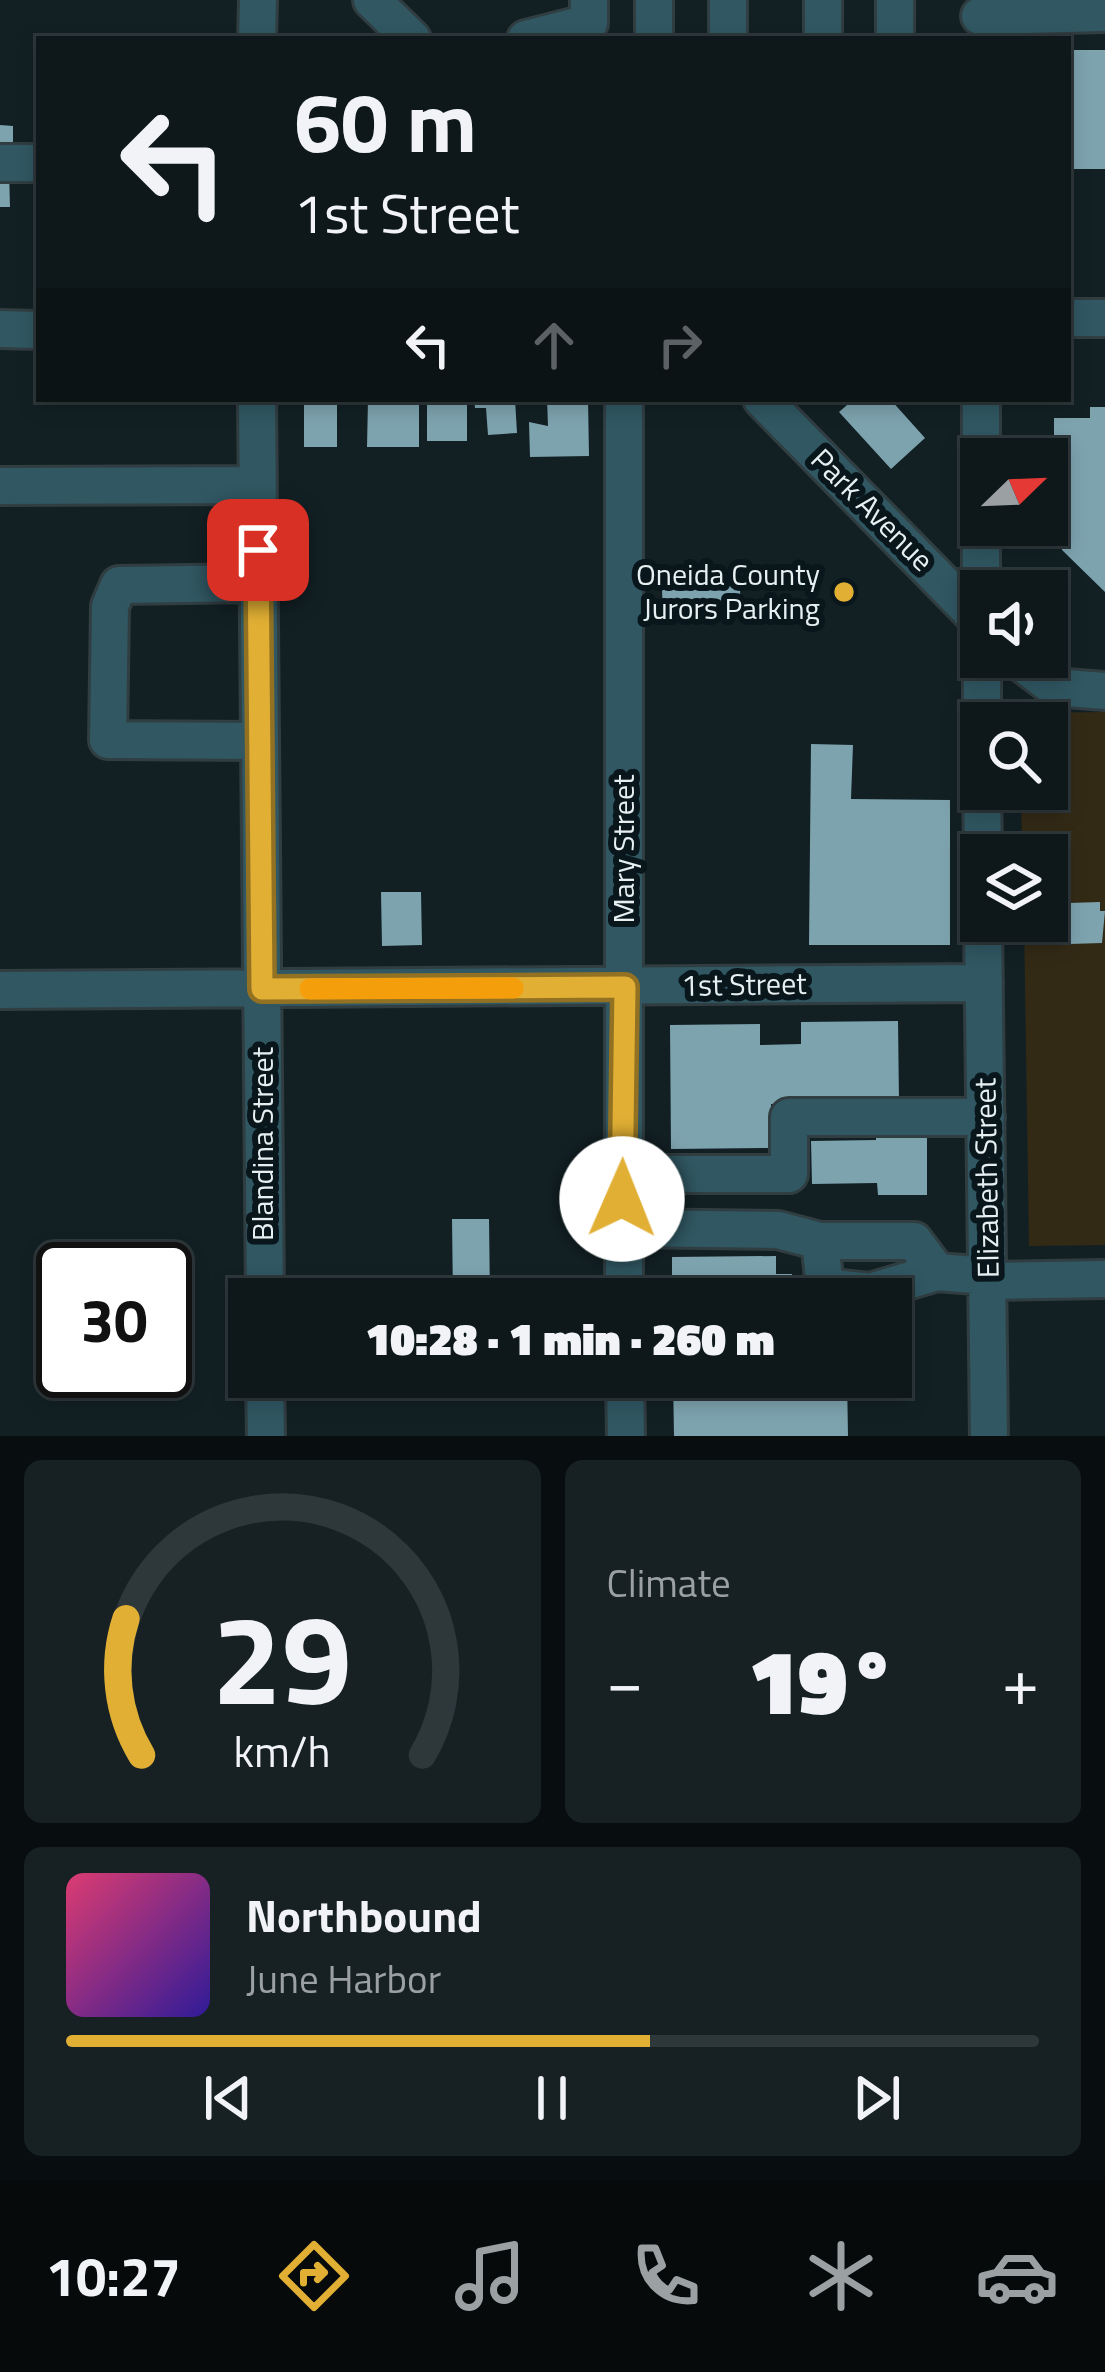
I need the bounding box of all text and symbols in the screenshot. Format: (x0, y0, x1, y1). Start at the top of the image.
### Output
text: 60 m (294, 57, 477, 185)
icon: left (96, 84, 252, 240)
text: 1st Street (294, 172, 519, 254)
icon: left (395, 312, 461, 378)
icon: ahead (521, 312, 587, 378)
icon: right (647, 312, 713, 378)
street label: Park Avenue (801, 437, 945, 581)
north arrow (960, 438, 1068, 546)
map controls (960, 438, 1068, 942)
pin (207, 499, 309, 601)
icon: arrive (225, 517, 291, 583)
place label: Oneida County Jurors Parking (636, 551, 820, 631)
button: sound (960, 570, 1068, 678)
marker: Oneida County Jurors Parking (831, 579, 857, 605)
button: search (960, 702, 1068, 810)
street label: Mary Street (600, 774, 646, 924)
button: layers (960, 834, 1068, 942)
street label: 1st Street (681, 960, 807, 1008)
street label: Blandina Street (239, 1046, 285, 1241)
street label: Elizabeth Street (961, 1077, 1011, 1279)
position arrow (559, 1136, 685, 1262)
speed limit sign: 30 (36, 1242, 192, 1398)
text: 10:28 · 1 min · 260 m (366, 1304, 774, 1372)
text: Climate (607, 1553, 731, 1612)
text: 29 (212, 1563, 352, 1752)
text: 19° (749, 1612, 897, 1749)
text: − (607, 1630, 643, 1731)
text: + (1002, 1630, 1039, 1731)
text: km/h (234, 1717, 331, 1783)
text: Northbound (246, 1881, 482, 1949)
text: June Harbor (246, 1949, 441, 2008)
icon: previous (195, 2065, 261, 2131)
icon: pause (519, 2065, 585, 2131)
icon: next (844, 2065, 910, 2131)
icon: directions (272, 2234, 356, 2318)
icon: music (448, 2234, 532, 2318)
icon: phone (624, 2234, 708, 2318)
icon: climate (799, 2234, 883, 2318)
icon: car (975, 2234, 1059, 2318)
text: 10:27 (46, 2235, 181, 2317)

